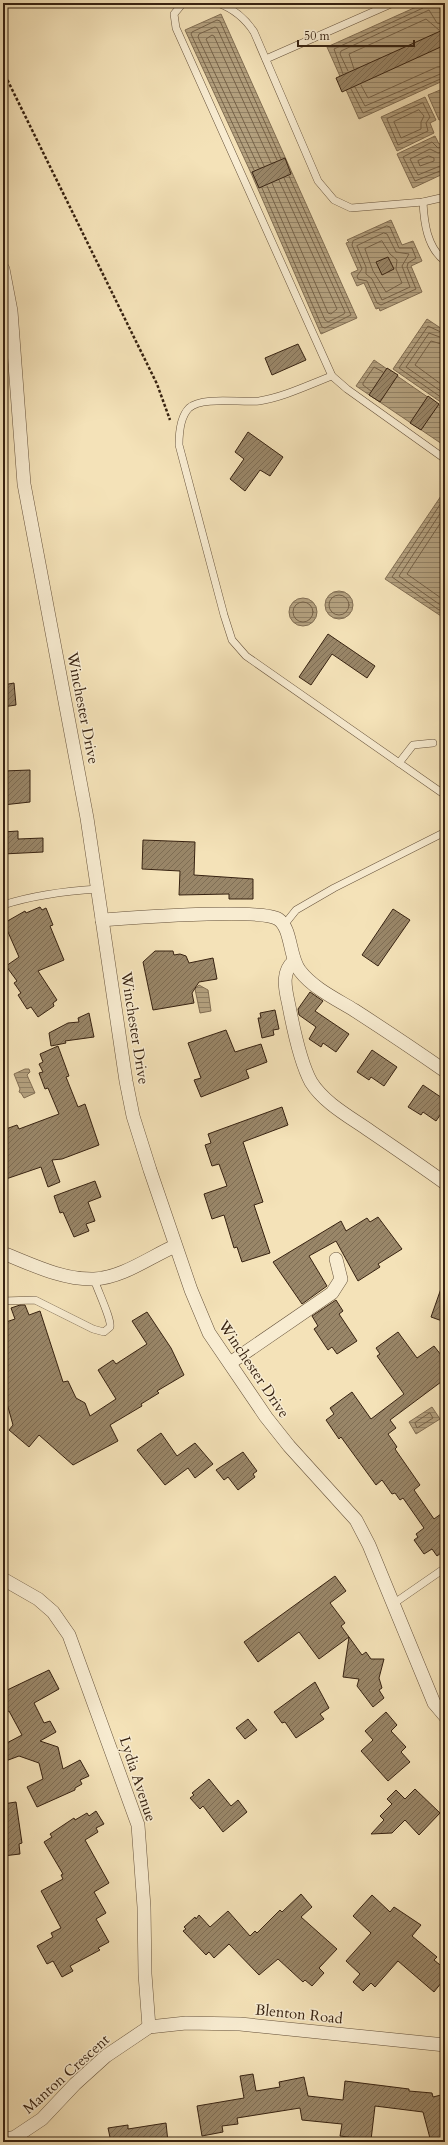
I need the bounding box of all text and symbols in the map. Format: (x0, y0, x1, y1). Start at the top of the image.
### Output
scale bar (298, 22, 414, 48)
text: 50 m (304, 28, 331, 44)
street label: Winchester Drive (62, 649, 104, 766)
street label: Winchester Drive (116, 969, 154, 1086)
street label: Winchester Drive (213, 1316, 294, 1422)
street label: Lydia Avenue (115, 1734, 161, 1824)
street label: Blenton Road (254, 1999, 344, 2029)
street label: Manton Crescent (18, 2030, 114, 2118)

